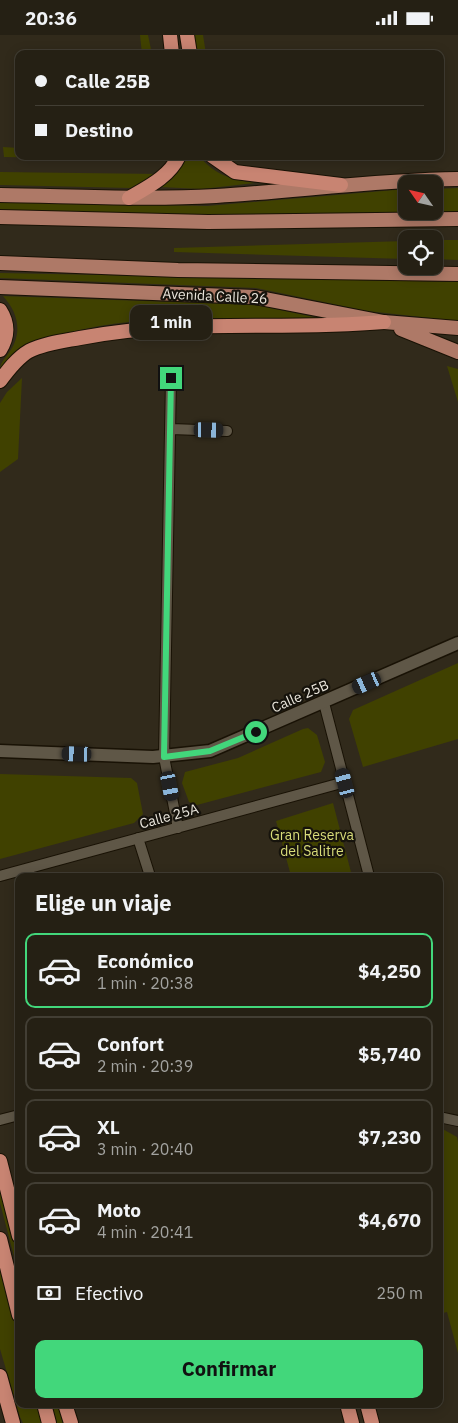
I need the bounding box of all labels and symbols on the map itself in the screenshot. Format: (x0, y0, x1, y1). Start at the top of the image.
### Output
north arrow (398, 175, 442, 220)
street label: Avenida Calle 26 (162, 284, 268, 308)
callout: 1 min (130, 305, 212, 341)
route end (160, 367, 182, 389)
car (193, 422, 224, 438)
car (350, 670, 383, 696)
street label: Calle 25B (269, 675, 331, 717)
route start (245, 721, 267, 743)
car (61, 746, 92, 762)
car (333, 767, 356, 799)
car (159, 770, 180, 802)
street label: Calle 25A (137, 799, 201, 833)
park label: Gran Reserva del Salitre (270, 826, 355, 860)

